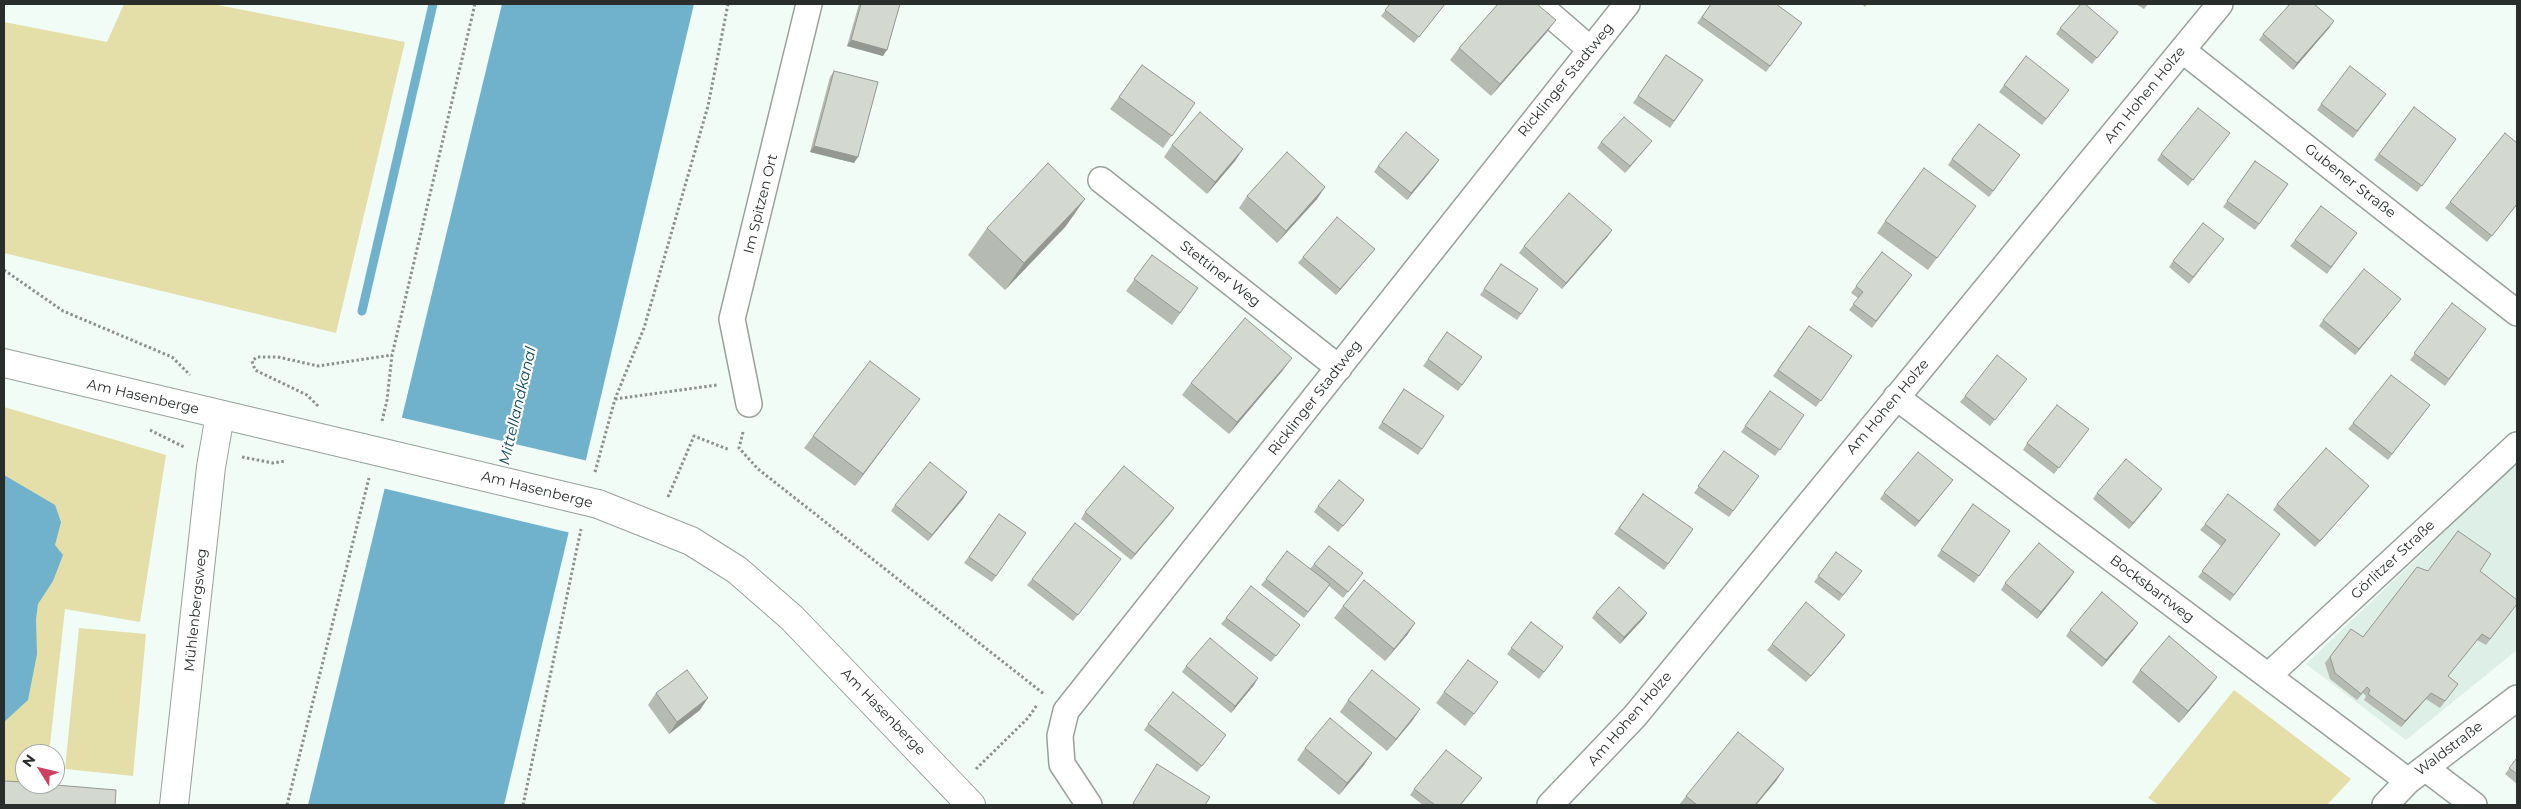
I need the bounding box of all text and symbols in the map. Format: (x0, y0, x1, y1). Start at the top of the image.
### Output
street label: Ricklinger Stadtweg (1515, 20, 1617, 140)
street label: Am Hohen Holze (2101, 43, 2189, 147)
street label: Gubener Straße (2301, 140, 2399, 222)
street label: Im Spitzen Ort (741, 152, 781, 256)
street label: Stettiner Weg (1176, 237, 1264, 311)
street label: Ricklinger Stadtweg (1265, 337, 1365, 459)
water label: Mittellandkanal (496, 345, 540, 467)
street label: Am Hohen Holze (1843, 356, 1933, 458)
street label: Am Hasenberge (85, 376, 201, 418)
street label: Am Hasenberge (479, 468, 595, 512)
street label: Görlitzer Straße (2348, 517, 2438, 603)
street label: Mühlenbergsweg (181, 548, 211, 672)
street label: Bocksbartweg (2106, 552, 2198, 626)
street label: Am Hasenberge (837, 665, 929, 759)
street label: Am Hohen Holze (1585, 669, 1675, 769)
street label: Waldstraße (2412, 718, 2486, 780)
north arrow (15, 744, 65, 794)
text: N (18, 751, 39, 771)

